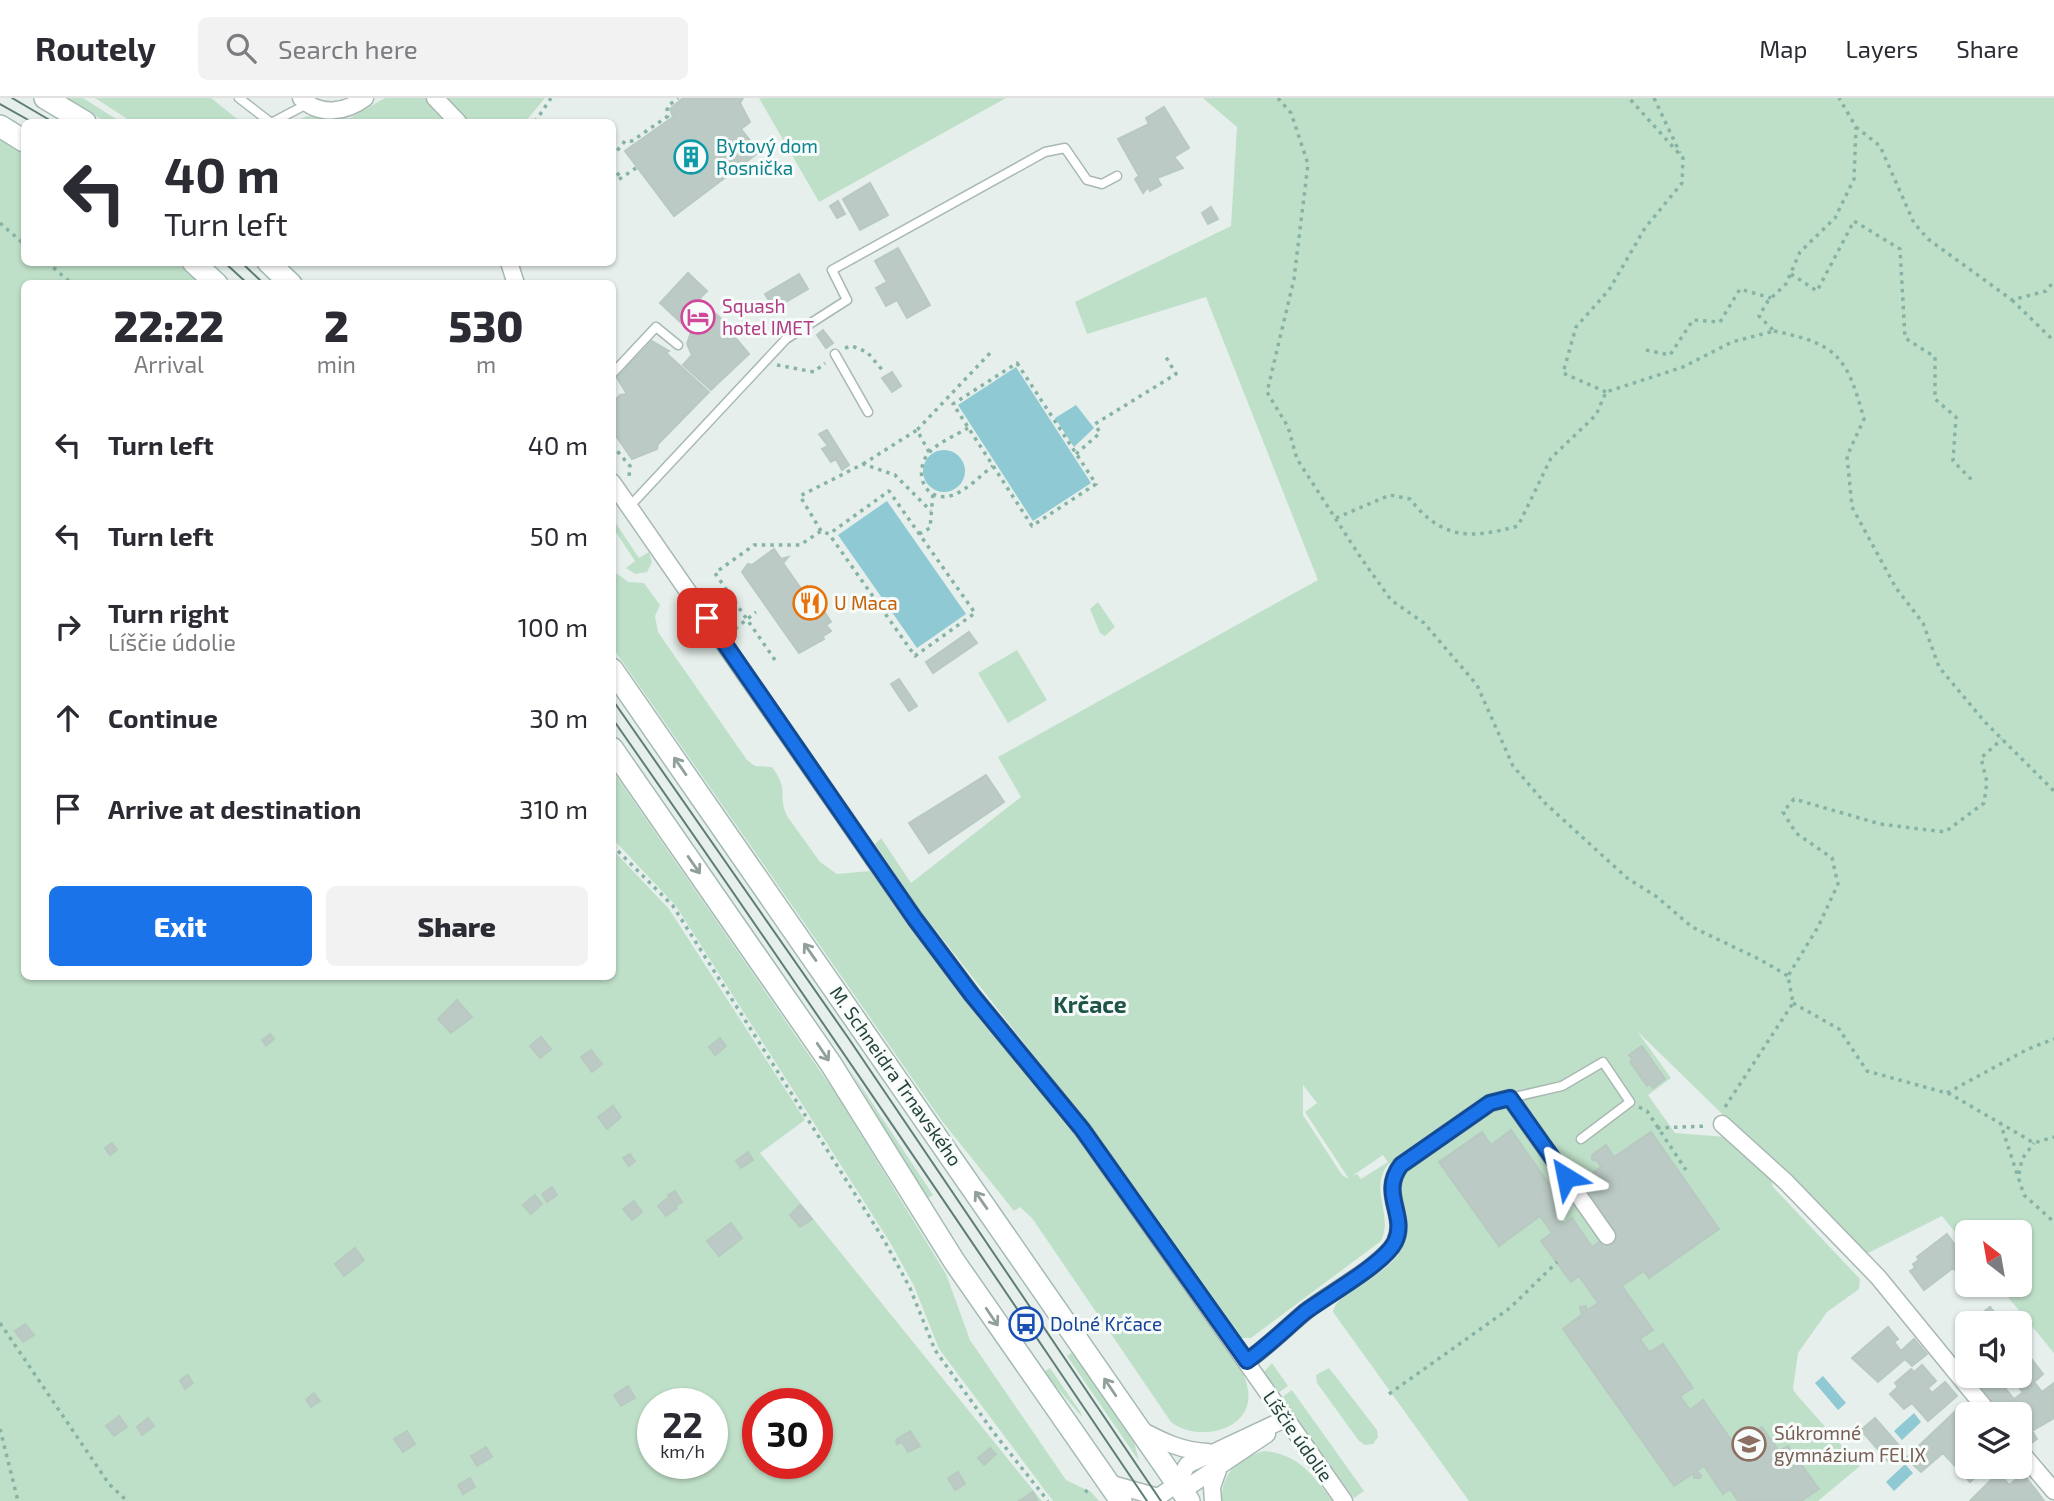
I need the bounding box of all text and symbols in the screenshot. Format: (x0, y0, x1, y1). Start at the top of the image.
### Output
search box (198, 17, 688, 80)
text: Routely (35, 28, 156, 68)
icon: search (222, 29, 260, 67)
text: Search here (278, 33, 418, 64)
text: Map (1759, 34, 1807, 63)
text: Layers (1845, 34, 1918, 63)
text: Share (1956, 34, 2019, 63)
place label: Bytový dom Rosnička (716, 134, 818, 179)
building icon: Bytový dom Rosnička (672, 138, 710, 176)
text: 40 m (164, 144, 280, 203)
icon: left (49, 147, 140, 238)
text: Turn left (164, 204, 288, 242)
place label: Squash hotel IMET (722, 294, 814, 339)
hotel icon: Squash hotel IMET (679, 298, 717, 336)
text: 22:22 (114, 300, 224, 350)
text: 2 (324, 300, 349, 350)
text: 530 (449, 300, 523, 350)
text: Arrival (134, 350, 204, 378)
text: min (317, 350, 356, 378)
text: m (476, 350, 496, 378)
icon: left (49, 426, 87, 464)
text: Turn left (108, 429, 214, 460)
text: 40 m (528, 429, 588, 460)
icon: left (49, 517, 87, 555)
text: Turn left (108, 520, 214, 551)
text: 50 m (530, 520, 588, 551)
restaurant icon: U Maca (791, 584, 829, 622)
pin (677, 588, 737, 648)
place label: U Maca (834, 591, 898, 614)
text: Turn right (108, 597, 229, 628)
icon: arrive (688, 599, 726, 637)
icon: right (49, 608, 87, 646)
text: 100 m (518, 611, 588, 642)
text: Líščie údolie (108, 628, 236, 656)
icon: ahead (49, 699, 87, 737)
text: Continue (108, 702, 218, 733)
text: 30 m (529, 702, 588, 733)
one-way arrow (673, 757, 687, 776)
icon: arrive (49, 790, 87, 828)
text: Arrive at destination (108, 793, 361, 824)
text: 310 m (519, 793, 588, 824)
one-way arrow (687, 854, 701, 874)
button: Exit (49, 886, 312, 966)
button: Share (326, 886, 588, 966)
one-way arrow (803, 943, 817, 962)
street label: M. Schneidra Trnavského (825, 981, 967, 1170)
district label: Krčace (1053, 990, 1127, 1018)
one-way arrow (816, 1042, 830, 1061)
position arrow (1529, 1140, 1603, 1214)
one-way arrow (974, 1191, 988, 1210)
north arrow (1955, 1220, 2032, 1297)
map controls (1955, 1220, 2032, 1479)
bus stop icon: Dolné Krčace (1007, 1305, 1045, 1343)
one-way arrow (985, 1307, 999, 1326)
button: sound (1955, 1311, 2032, 1388)
place label: Dolné Krčace (1050, 1312, 1162, 1335)
one-way arrow (1103, 1378, 1117, 1397)
street label: Líščie údolie (1259, 1386, 1338, 1486)
speed limit sign: 30 (742, 1388, 833, 1479)
button: layers (1955, 1402, 2032, 1479)
text: 22 (662, 1403, 703, 1445)
place label: Súkromné gymnázium FELIX (1774, 1421, 1927, 1466)
school or university icon: Súkromné gymnázium FELIX (1730, 1425, 1768, 1463)
text: km/h (660, 1440, 705, 1462)

